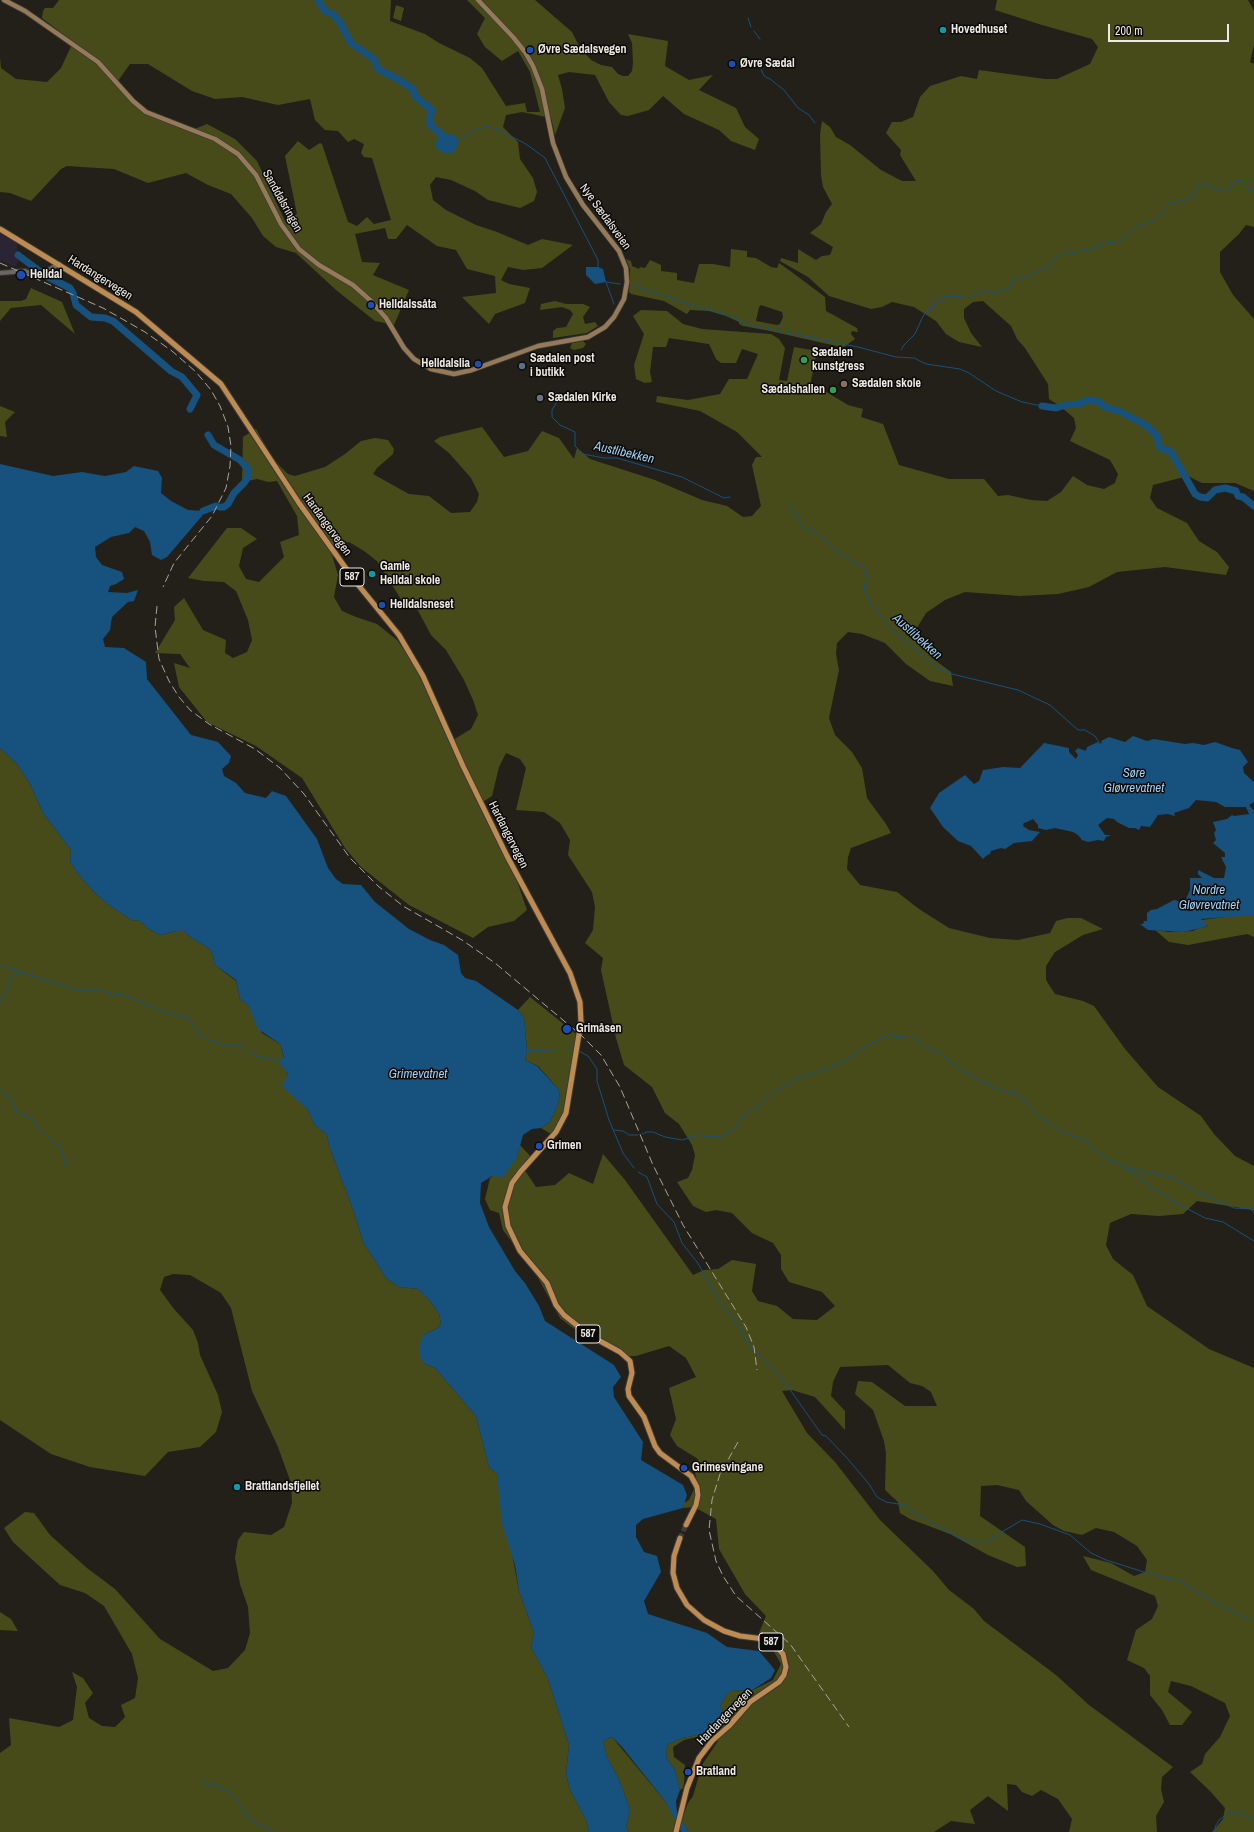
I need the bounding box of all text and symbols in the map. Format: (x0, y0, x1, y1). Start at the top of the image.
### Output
scale bar (1110, 16, 1231, 42)
place label: Hovedhuset (951, 23, 1007, 37)
text: 200 m (1115, 23, 1142, 39)
marker: Hovedhuset (938, 25, 948, 35)
place label: Øvre Sædalsvegen (538, 43, 627, 57)
marker: Øvre Sædalsvegen (525, 45, 535, 55)
place label: Øvre Sædal (740, 57, 795, 71)
marker: Øvre Sædal (727, 59, 737, 69)
street label: Sanddalsringen (259, 167, 305, 235)
street label: Nye Sædalsveien (576, 181, 634, 253)
street label: Hardangervegen (65, 252, 135, 304)
place label: Helldal (30, 268, 62, 282)
marker: Helldal (15, 269, 27, 281)
place label: Helldalssåta (379, 298, 436, 312)
marker: Helldalssåta (366, 300, 376, 310)
place label: Sædalen kunstgress (812, 346, 864, 374)
place label: Sædalen post i butikk (530, 352, 595, 380)
marker: Sædalen kunstgress (799, 355, 809, 365)
place label: Helldalslia (421, 357, 470, 371)
marker: Helldalslia (473, 359, 483, 369)
marker: Sædalen post i butikk (517, 361, 527, 371)
place label: Sædalen skole (852, 377, 921, 391)
marker: Sædalen skole (839, 379, 849, 389)
place label: Sædalshallen (762, 383, 825, 397)
marker: Sædalshallen (828, 385, 838, 395)
place label: Sædalen Kirke (548, 391, 616, 405)
marker: Sædalen Kirke (535, 393, 545, 403)
water label: Austlibekken (593, 439, 655, 467)
street label: Hardangervegen (300, 491, 354, 559)
place label: Gamle Helldal skole (380, 560, 440, 588)
road number: 587 (340, 568, 364, 586)
marker: Gamle Helldal skole (367, 569, 377, 579)
place label: Helldalsneset (390, 598, 453, 612)
marker: Helldalsneset (377, 600, 387, 610)
water label: Austlibekken (889, 611, 945, 663)
water label: Søre Gløvrevatnet (1104, 766, 1164, 797)
street label: Hardangervegen (485, 799, 531, 871)
water label: Nordre Gløvrevatnet (1179, 883, 1239, 914)
place label: Grimåsen (576, 1022, 621, 1036)
marker: Grimåsen (561, 1023, 573, 1035)
water label: Grimevatnet (389, 1067, 447, 1083)
place label: Grimen (547, 1139, 581, 1153)
marker: Grimen (534, 1141, 544, 1151)
road number: 587 (576, 1325, 600, 1343)
place label: Grimesvingane (692, 1461, 763, 1475)
marker: Grimesvingane (679, 1463, 689, 1473)
place label: Brattlandsfjellet (245, 1480, 319, 1494)
marker: Brattlandsfjellet (232, 1482, 242, 1492)
road number: 587 (759, 1633, 783, 1651)
street label: Hardangervegen (694, 1686, 756, 1748)
place label: Bratland (696, 1765, 736, 1779)
marker: Bratland (683, 1767, 693, 1777)

